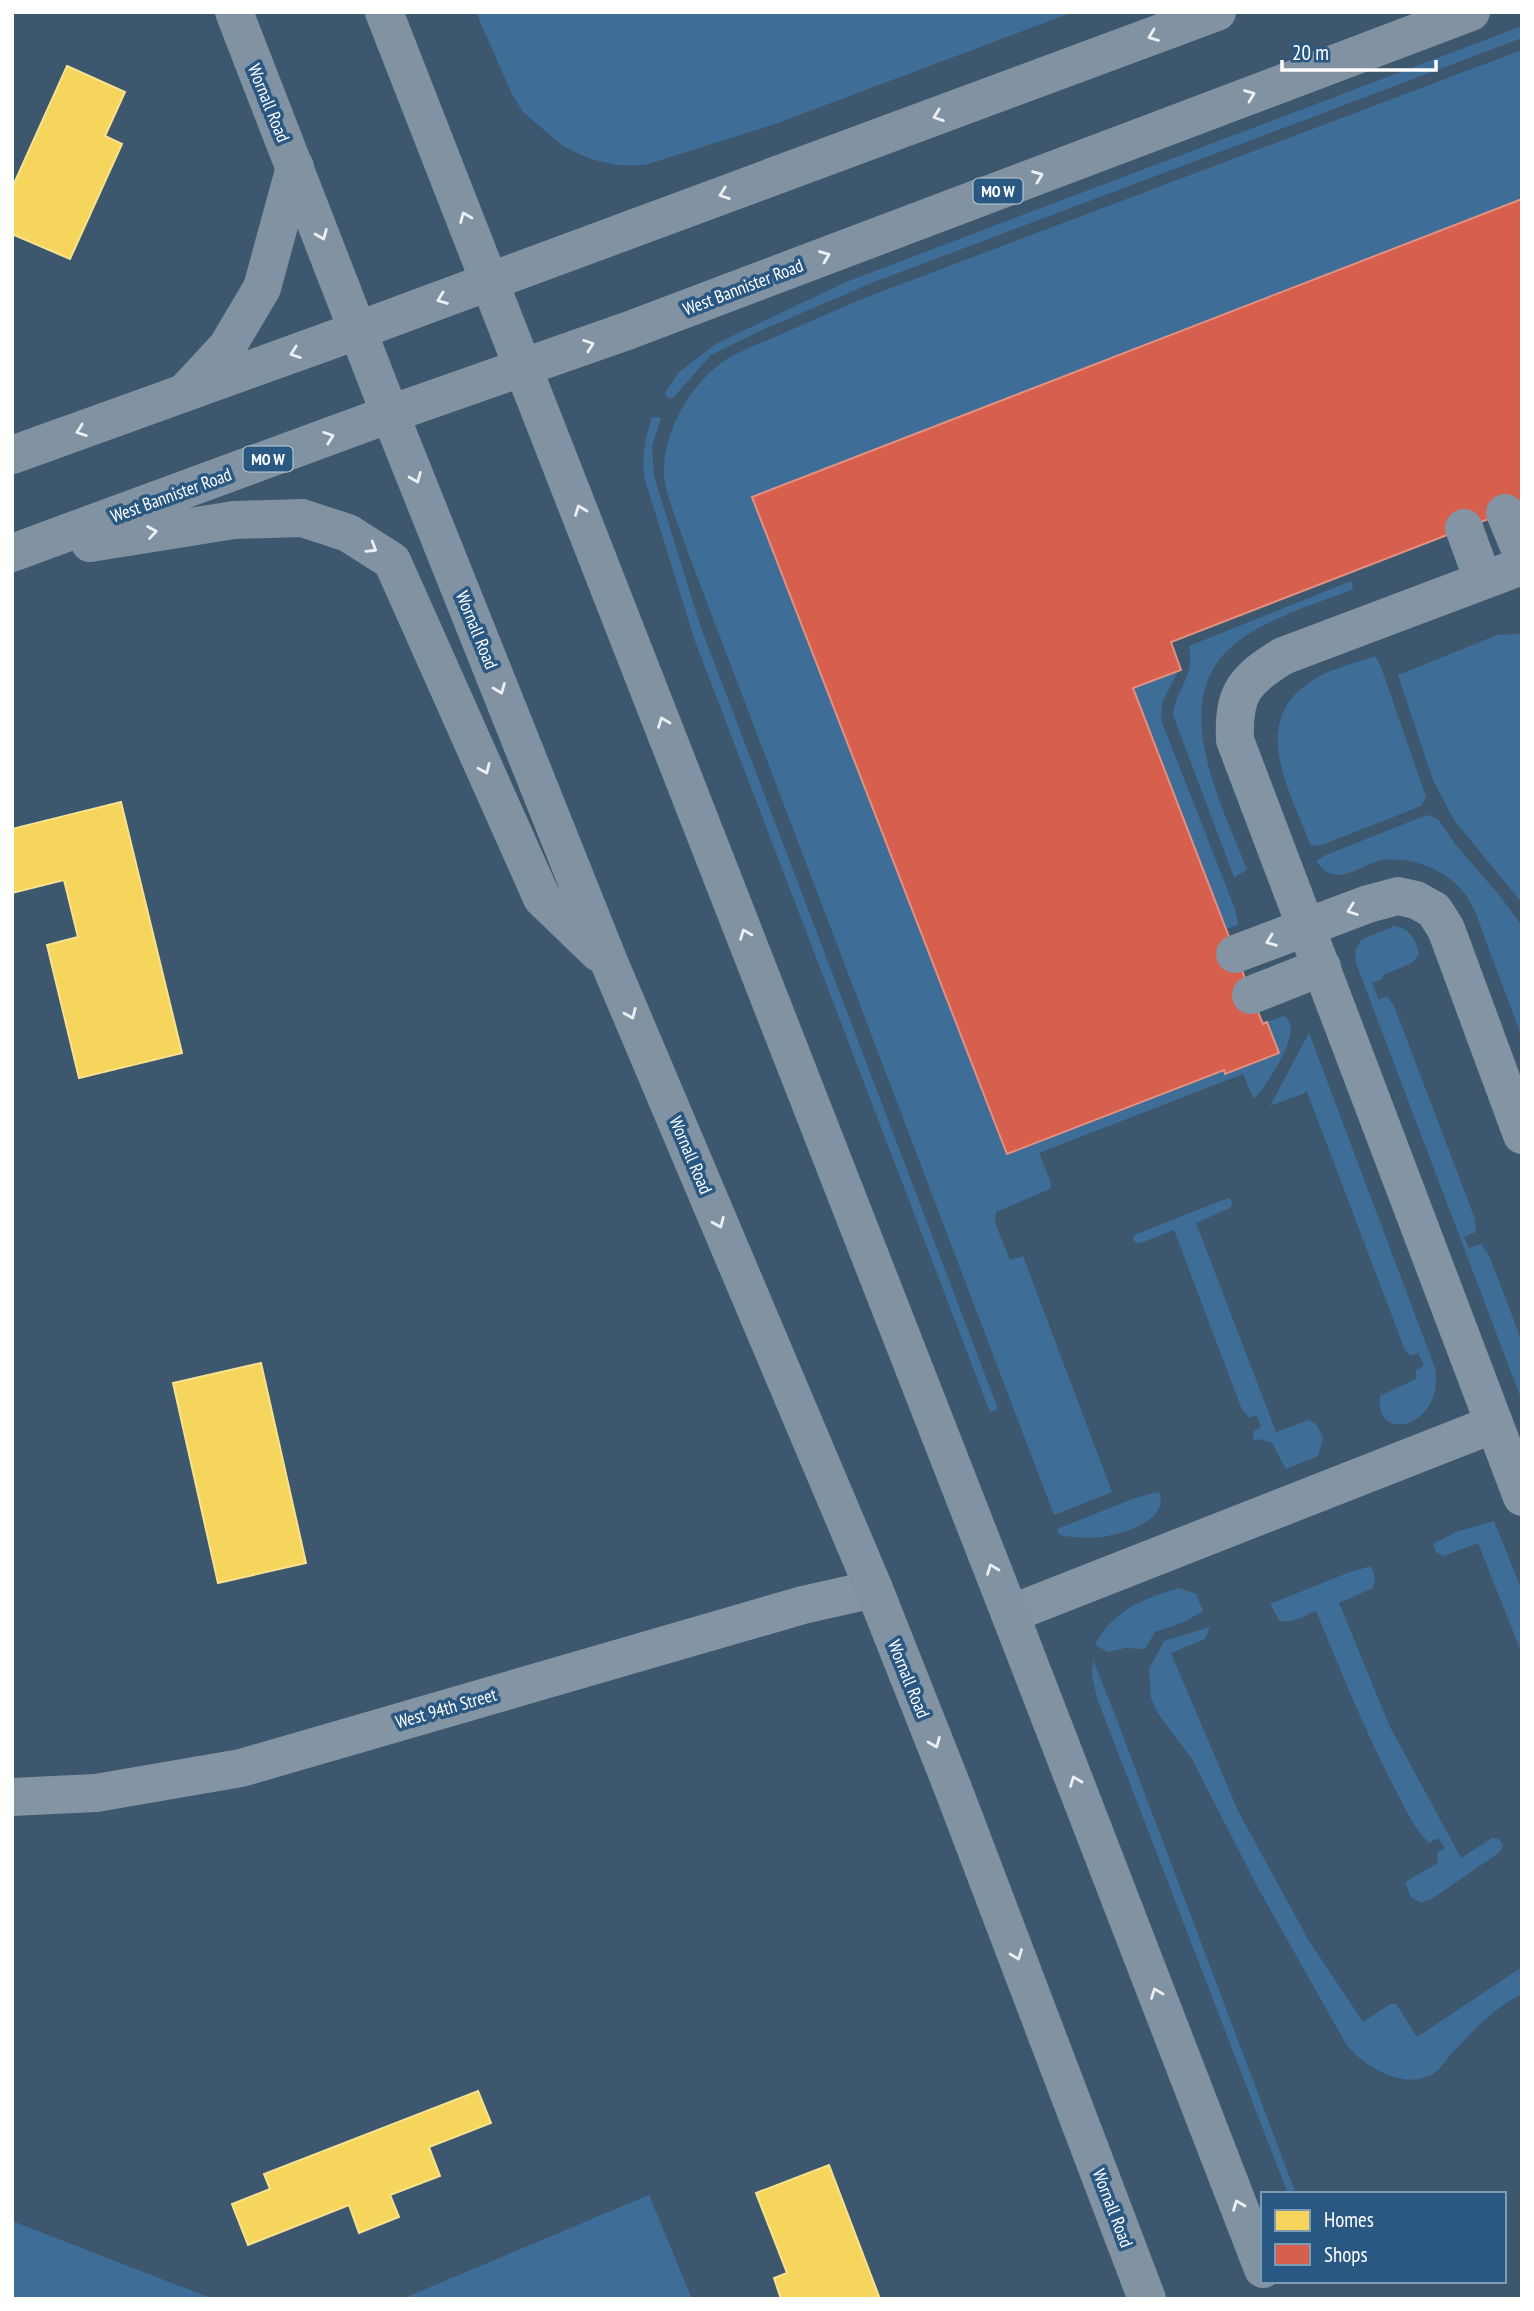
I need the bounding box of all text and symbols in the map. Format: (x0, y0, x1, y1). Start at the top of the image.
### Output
one-way arrow (1148, 28, 1160, 42)
scale bar (1282, 28, 1436, 72)
text: 20 m (1292, 39, 1329, 66)
street label: Wornall Road (243, 61, 295, 145)
one-way arrow (1244, 90, 1256, 104)
one-way arrow (932, 108, 944, 122)
one-way arrow (1031, 170, 1043, 184)
road number: MO W (974, 178, 1023, 204)
one-way arrow (718, 186, 730, 200)
one-way arrow (460, 211, 474, 223)
one-way arrow (314, 228, 328, 241)
one-way arrow (818, 250, 830, 264)
street label: West Bannister Road (680, 254, 806, 320)
one-way arrow (436, 290, 448, 304)
one-way arrow (582, 339, 594, 353)
one-way arrow (289, 345, 301, 359)
one-way arrow (75, 422, 87, 436)
one-way arrow (323, 431, 335, 445)
road number: MO W (244, 446, 292, 472)
street label: West Bannister Road (107, 462, 235, 528)
one-way arrow (408, 470, 422, 483)
one-way arrow (575, 505, 589, 517)
one-way arrow (146, 525, 158, 540)
one-way arrow (364, 540, 377, 553)
street label: Wornall Road (451, 588, 503, 672)
one-way arrow (492, 682, 506, 694)
one-way arrow (657, 717, 671, 729)
one-way arrow (477, 762, 491, 774)
one-way arrow (1346, 902, 1358, 916)
one-way arrow (739, 929, 753, 941)
one-way arrow (1265, 932, 1277, 946)
one-way arrow (623, 1006, 637, 1019)
street label: Wornall Road (664, 1113, 718, 1197)
one-way arrow (711, 1217, 725, 1229)
one-way arrow (987, 1563, 1001, 1575)
street label: Wornall Road (883, 1637, 935, 1721)
street label: West 94th Street (393, 1683, 499, 1733)
one-way arrow (927, 1736, 941, 1748)
one-way arrow (1069, 1775, 1083, 1787)
one-way arrow (1008, 1949, 1022, 1961)
one-way arrow (1151, 1988, 1165, 2000)
street label: Wornall Road (1088, 2166, 1138, 2250)
legend (1261, 2192, 1506, 2283)
one-way arrow (1233, 2200, 1247, 2212)
text: Homes (1324, 2206, 1374, 2233)
text: Shops (1324, 2241, 1368, 2268)

